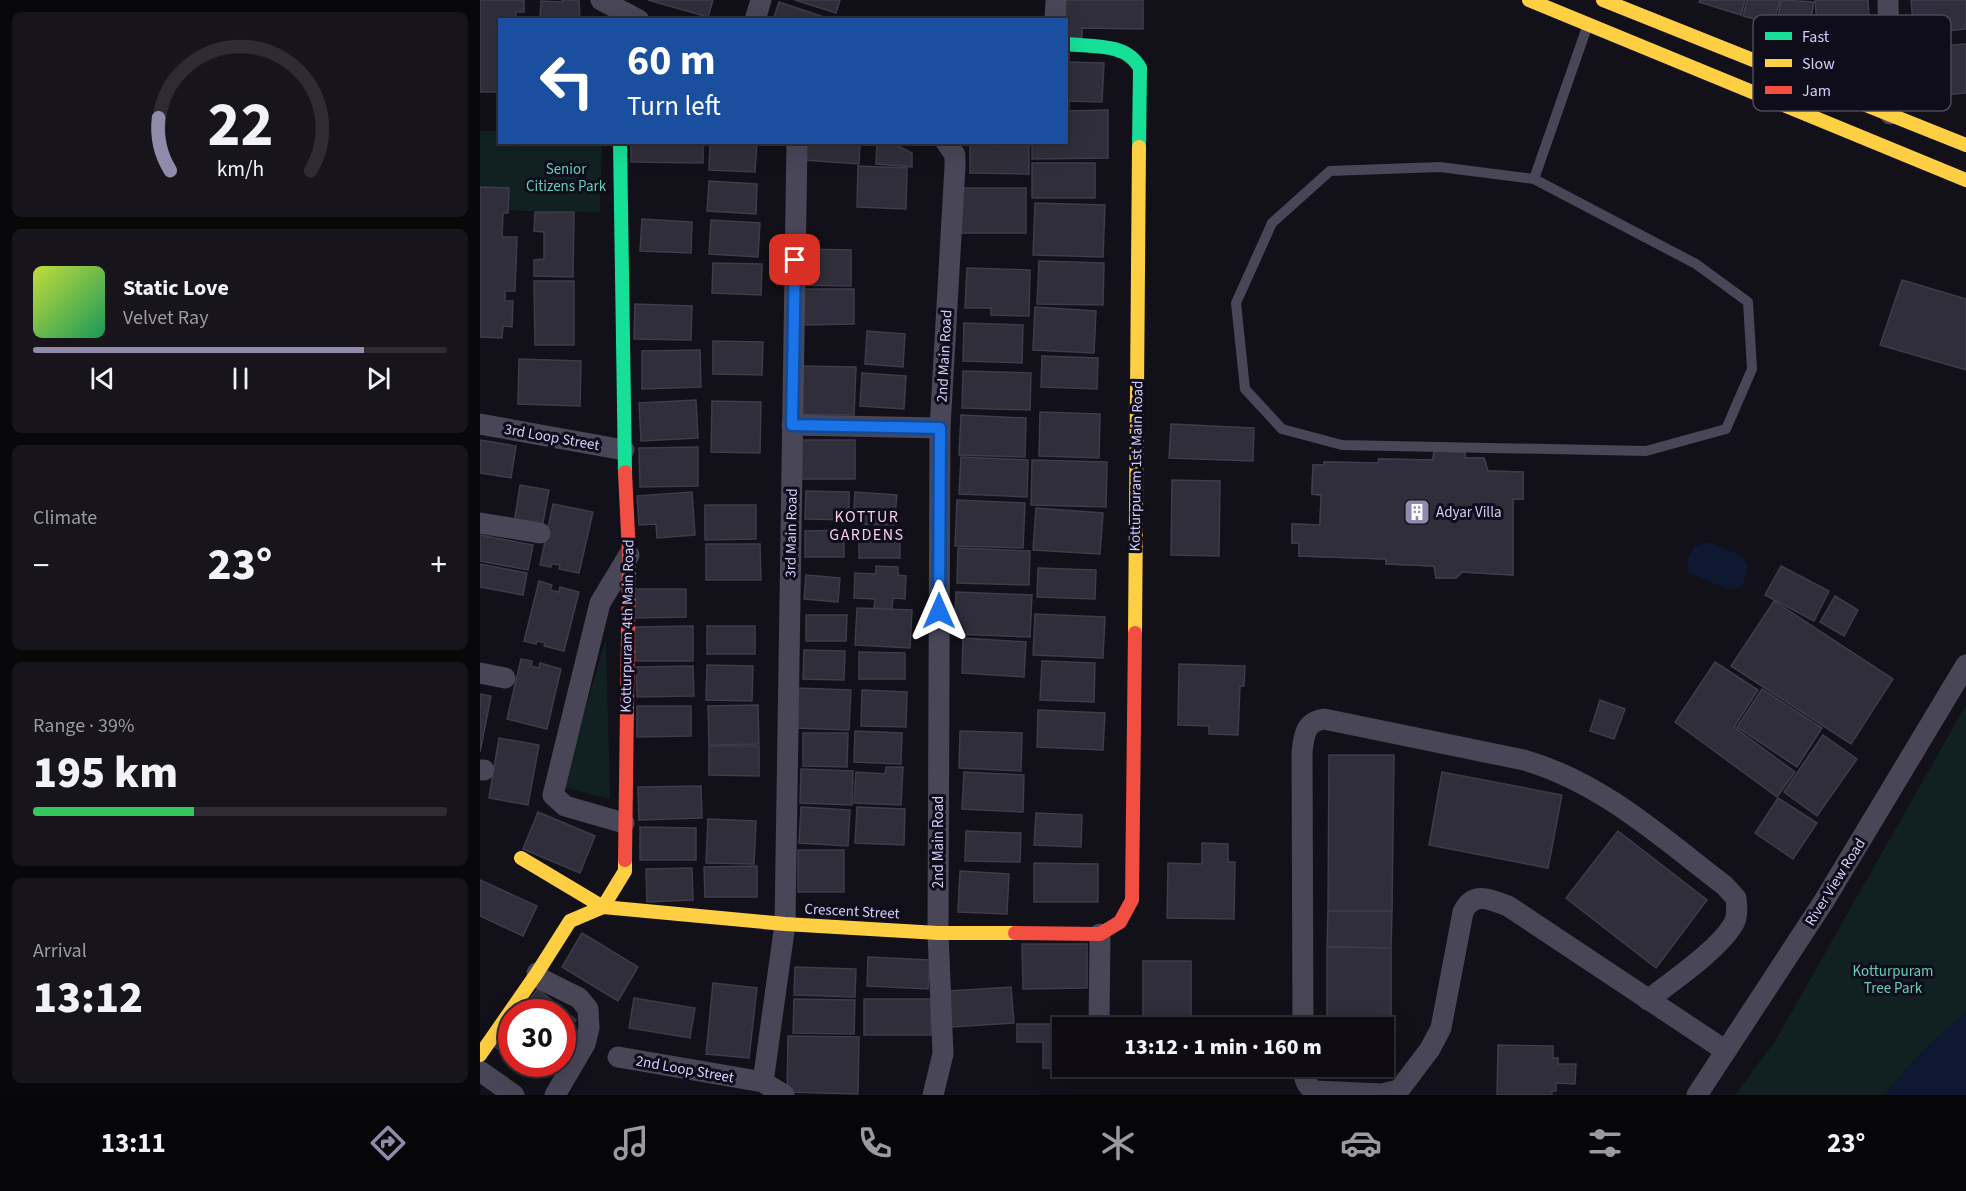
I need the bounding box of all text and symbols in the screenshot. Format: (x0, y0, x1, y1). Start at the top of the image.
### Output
legend (1753, 15, 1951, 111)
text: Fast (1802, 26, 1830, 48)
text: 60 m (627, 31, 716, 91)
icon: left (528, 42, 606, 120)
text: Slow (1802, 53, 1835, 75)
text: Jam (1802, 80, 1831, 102)
text: 22 (207, 81, 273, 170)
text: Turn left (627, 87, 721, 126)
text: km/h (216, 155, 264, 186)
park label: Senior Citizens Park (526, 159, 607, 197)
pin (769, 234, 820, 285)
icon: arrive (778, 243, 811, 276)
text: Static Love (123, 272, 229, 304)
text: Velvet Ray (123, 304, 209, 332)
street label: 2nd Main Road (932, 309, 957, 403)
icon: previous (86, 362, 119, 395)
icon: pause (224, 362, 257, 395)
icon: next (362, 362, 395, 395)
street label: Kotturpuram 1st Main Road (1125, 380, 1148, 552)
street label: 3rd Loop Street (503, 419, 601, 456)
street label: 3rd Main Road (780, 488, 803, 578)
building icon: Adyar Villa (1402, 497, 1432, 527)
place label: Adyar Villa (1436, 502, 1502, 523)
text: Climate (33, 504, 97, 532)
district label: KOTTUR GARDENS (829, 506, 905, 546)
text: 23° (208, 533, 272, 597)
street label: Kotturpuram 4th Main Road (615, 539, 640, 713)
text: − (33, 542, 49, 589)
text: + (431, 542, 447, 589)
position arrow (907, 579, 971, 643)
text: Range · 39% (33, 712, 134, 740)
text: 195 km (33, 741, 178, 805)
street label: 2nd Main Road (928, 796, 949, 888)
street label: River View Road (1800, 834, 1871, 930)
street label: Crescent Street (804, 899, 900, 924)
text: Arrival (33, 937, 87, 965)
park label: Kotturpuram Tree Park (1853, 961, 1933, 999)
text: 13:12 (33, 966, 143, 1030)
speed limit sign: 30 (498, 999, 576, 1077)
text: 13:12 · 1 min · 160 m (1124, 1031, 1322, 1063)
street label: 2nd Loop Street (634, 1051, 736, 1088)
icon: directions (367, 1122, 409, 1164)
icon: music (610, 1122, 652, 1164)
icon: phone (854, 1122, 896, 1164)
icon: climate (1097, 1122, 1139, 1164)
icon: car (1340, 1122, 1382, 1164)
icon: filters (1584, 1122, 1626, 1164)
text: 13:11 (101, 1124, 166, 1163)
text: 23° (1827, 1124, 1865, 1163)

